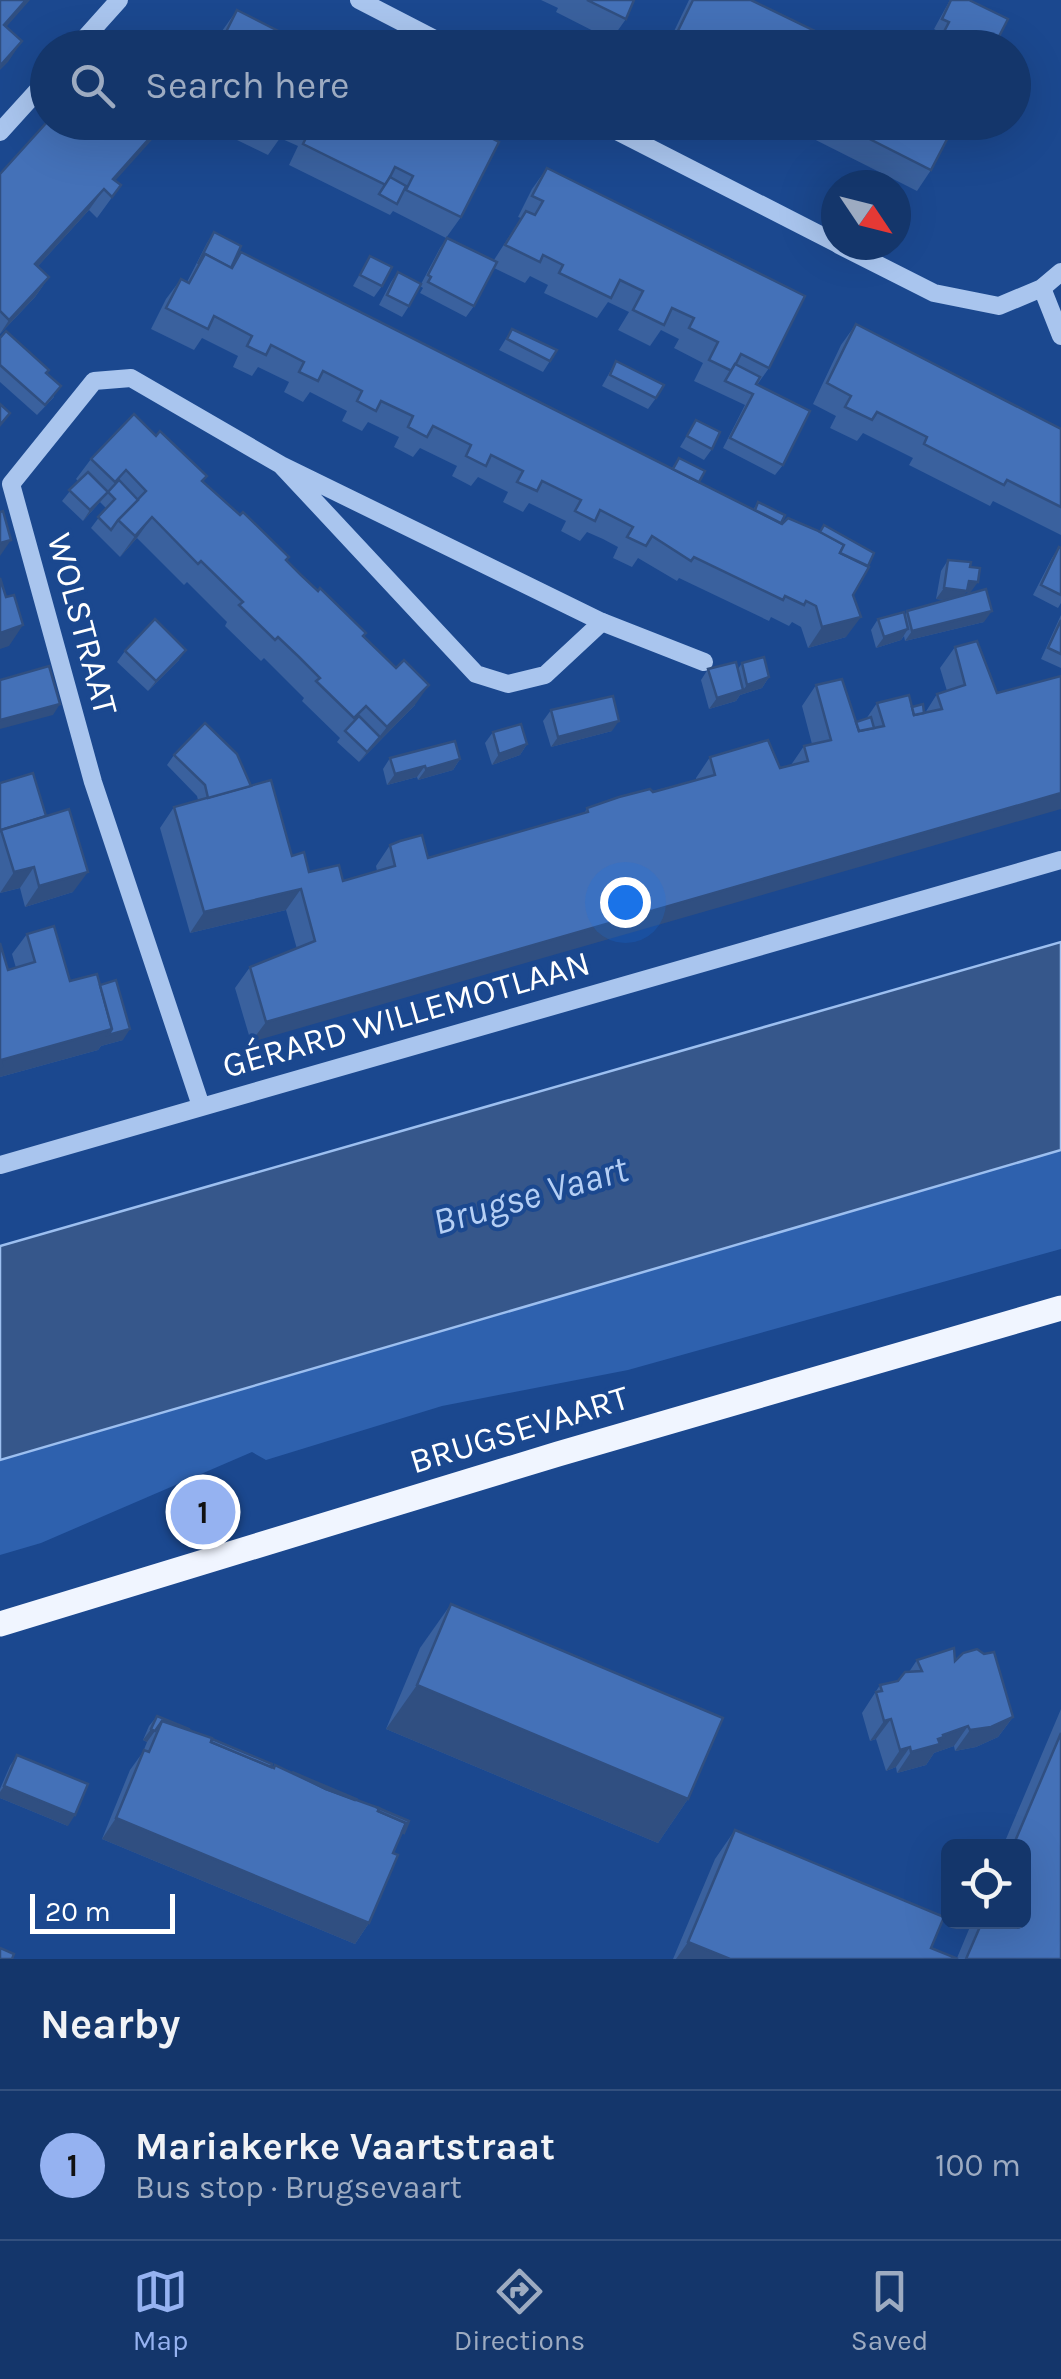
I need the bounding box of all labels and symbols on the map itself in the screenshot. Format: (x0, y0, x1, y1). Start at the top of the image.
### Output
north arrow (821, 170, 911, 260)
street label: WOLSTRAAT (39, 529, 127, 720)
your location (600, 877, 651, 928)
street label: GÉRARD WILLEMOTLAAN (218, 942, 595, 1087)
water label: Brugse Vaart (428, 1146, 634, 1245)
street label: BRUGSEVAART (405, 1377, 634, 1482)
pin: 1 (170, 1474, 236, 1550)
scale bar (30, 1889, 175, 1934)

